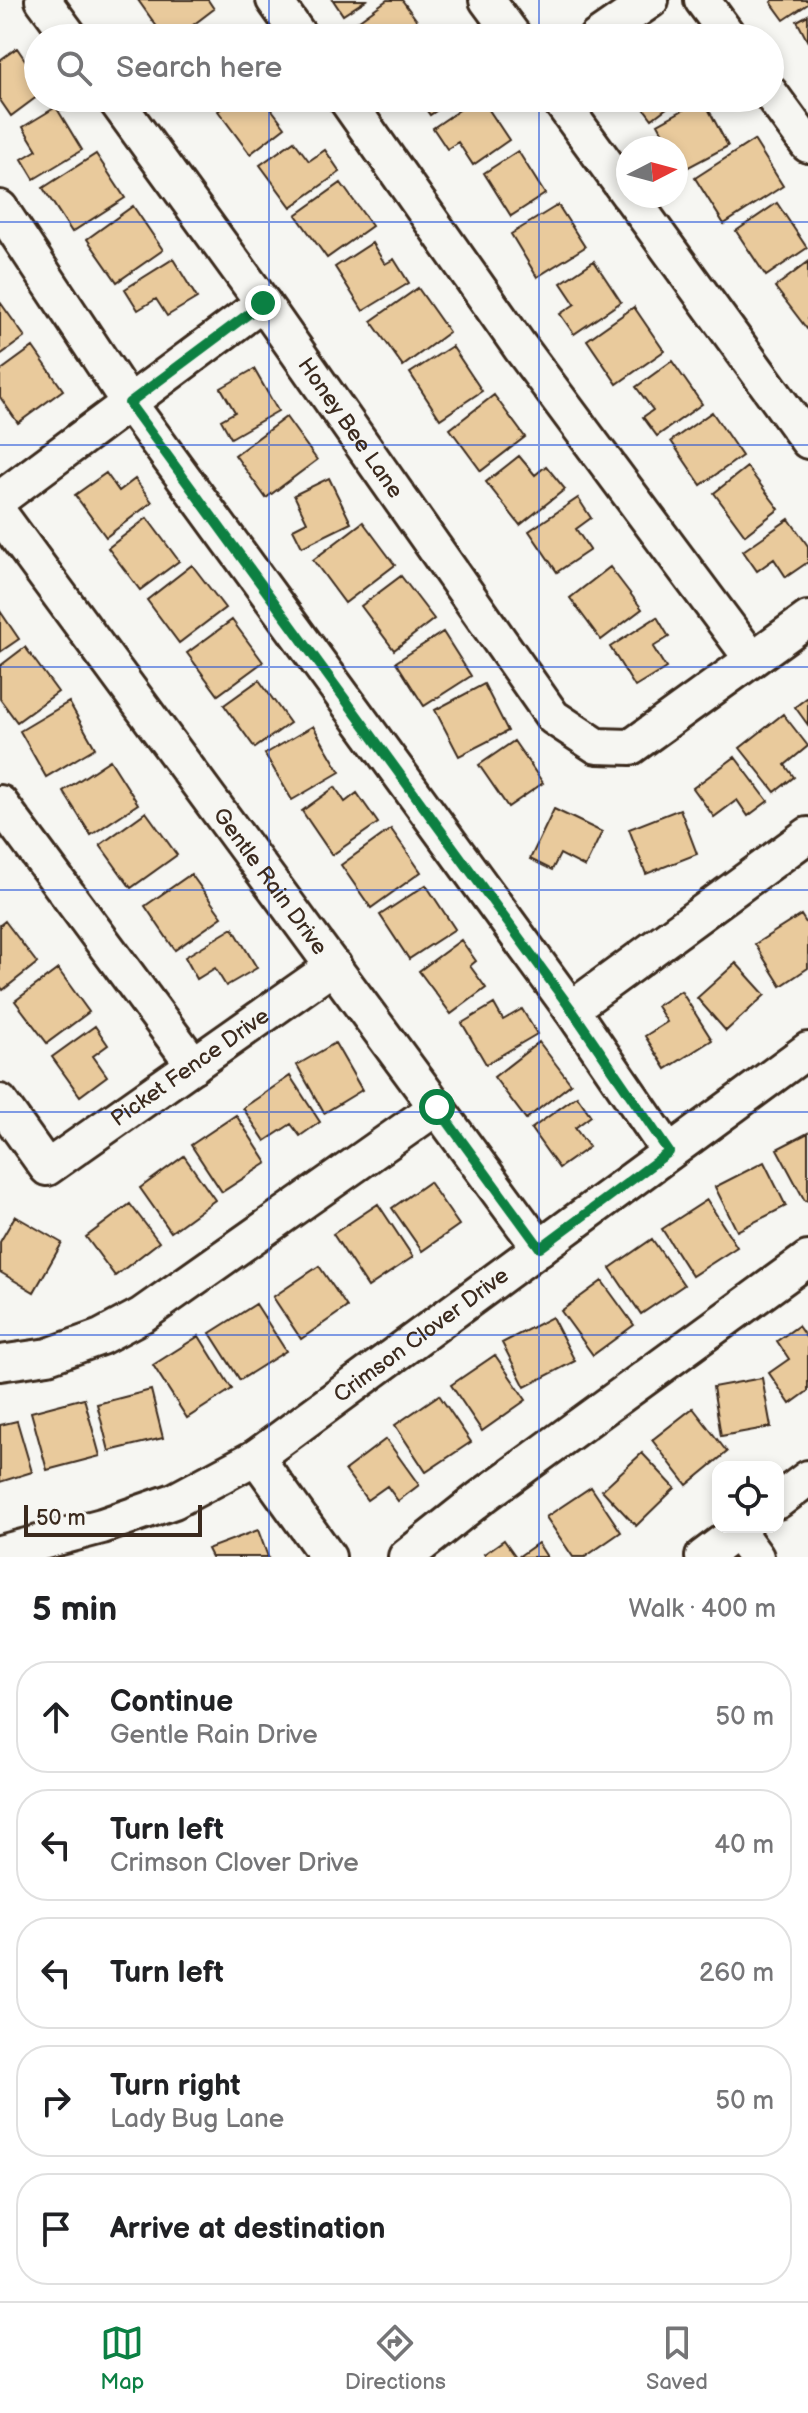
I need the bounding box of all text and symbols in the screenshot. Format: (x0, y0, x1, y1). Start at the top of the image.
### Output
search box (24, 24, 784, 112)
icon: search (52, 46, 96, 90)
text: Search here (116, 50, 282, 86)
north arrow (616, 136, 688, 208)
route end (245, 285, 281, 321)
street label: Honey Bee Lane (292, 352, 409, 503)
street label: Gentle Rain Drive (207, 802, 333, 960)
street label: Picket Fence Drive (106, 1002, 274, 1132)
route start (419, 1089, 455, 1125)
street label: Crimson Clover Drive (328, 1262, 514, 1409)
map controls (712, 1461, 784, 1533)
button: locate (712, 1461, 784, 1533)
scale bar (24, 1501, 202, 1537)
text: 50 m (36, 1505, 86, 1532)
text: 5 min (32, 1589, 117, 1630)
text: Walk · 400 m (629, 1594, 776, 1625)
text: Continue (110, 1684, 233, 1720)
icon: ahead (34, 1695, 78, 1739)
text: 50 m (715, 1702, 774, 1733)
text: Gentle Rain Drive (110, 1720, 318, 1751)
text: Turn left (110, 1812, 224, 1848)
icon: left (34, 1823, 78, 1867)
text: 40 m (714, 1830, 774, 1861)
text: Crimson Clover Drive (110, 1848, 359, 1879)
icon: left (34, 1951, 78, 1995)
text: Turn left (110, 1955, 224, 1991)
text: 260 m (699, 1958, 774, 1989)
text: Turn right (110, 2068, 241, 2104)
icon: right (34, 2079, 78, 2123)
text: 50 m (715, 2086, 774, 2117)
text: Lady Bug Lane (110, 2104, 284, 2135)
icon: arrive (34, 2207, 78, 2251)
text: Arrive at destination (110, 2211, 386, 2247)
tab: Map (100, 2321, 144, 2396)
tab: Directions (345, 2321, 446, 2396)
tab: Saved (646, 2321, 708, 2396)

